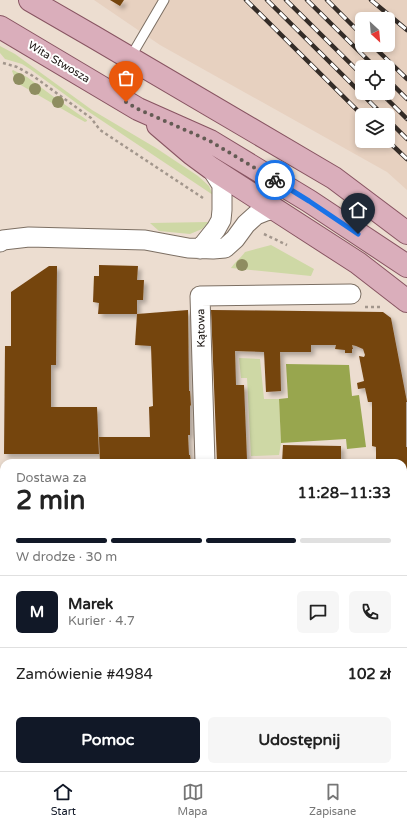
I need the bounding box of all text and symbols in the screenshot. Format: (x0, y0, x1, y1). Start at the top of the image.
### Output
north arrow (355, 12, 395, 52)
map controls (355, 12, 395, 148)
street label: Wita Stwosza (26, 38, 92, 86)
button: locate (355, 60, 395, 100)
pin (109, 61, 143, 102)
icon: bag (115, 67, 137, 89)
button: layers (355, 108, 395, 148)
courier (255, 160, 295, 200)
icon: bike (264, 169, 286, 191)
pin (341, 193, 375, 234)
icon: home (347, 199, 369, 221)
street label: Kątowa (194, 308, 208, 348)
text: Dostawa za (16, 470, 86, 486)
text: 11:28–11:33 (298, 484, 391, 502)
text: 2 min (16, 485, 85, 516)
text: W drodze · 30 m (16, 549, 117, 565)
button: chat (297, 591, 339, 633)
button: phone (349, 591, 391, 633)
text: Marek (68, 595, 113, 613)
text: M (30, 603, 44, 621)
text: Kurier · 4.7 (68, 613, 135, 629)
text: Zamówienie #4984 (16, 665, 153, 683)
text: 102 zł (347, 665, 391, 683)
button: Pomoc (16, 717, 200, 763)
button: Udostępnij (208, 717, 391, 763)
tab: Start (51, 781, 76, 818)
tab: Mapa (178, 781, 207, 818)
tab: Zapisane (309, 781, 356, 818)

